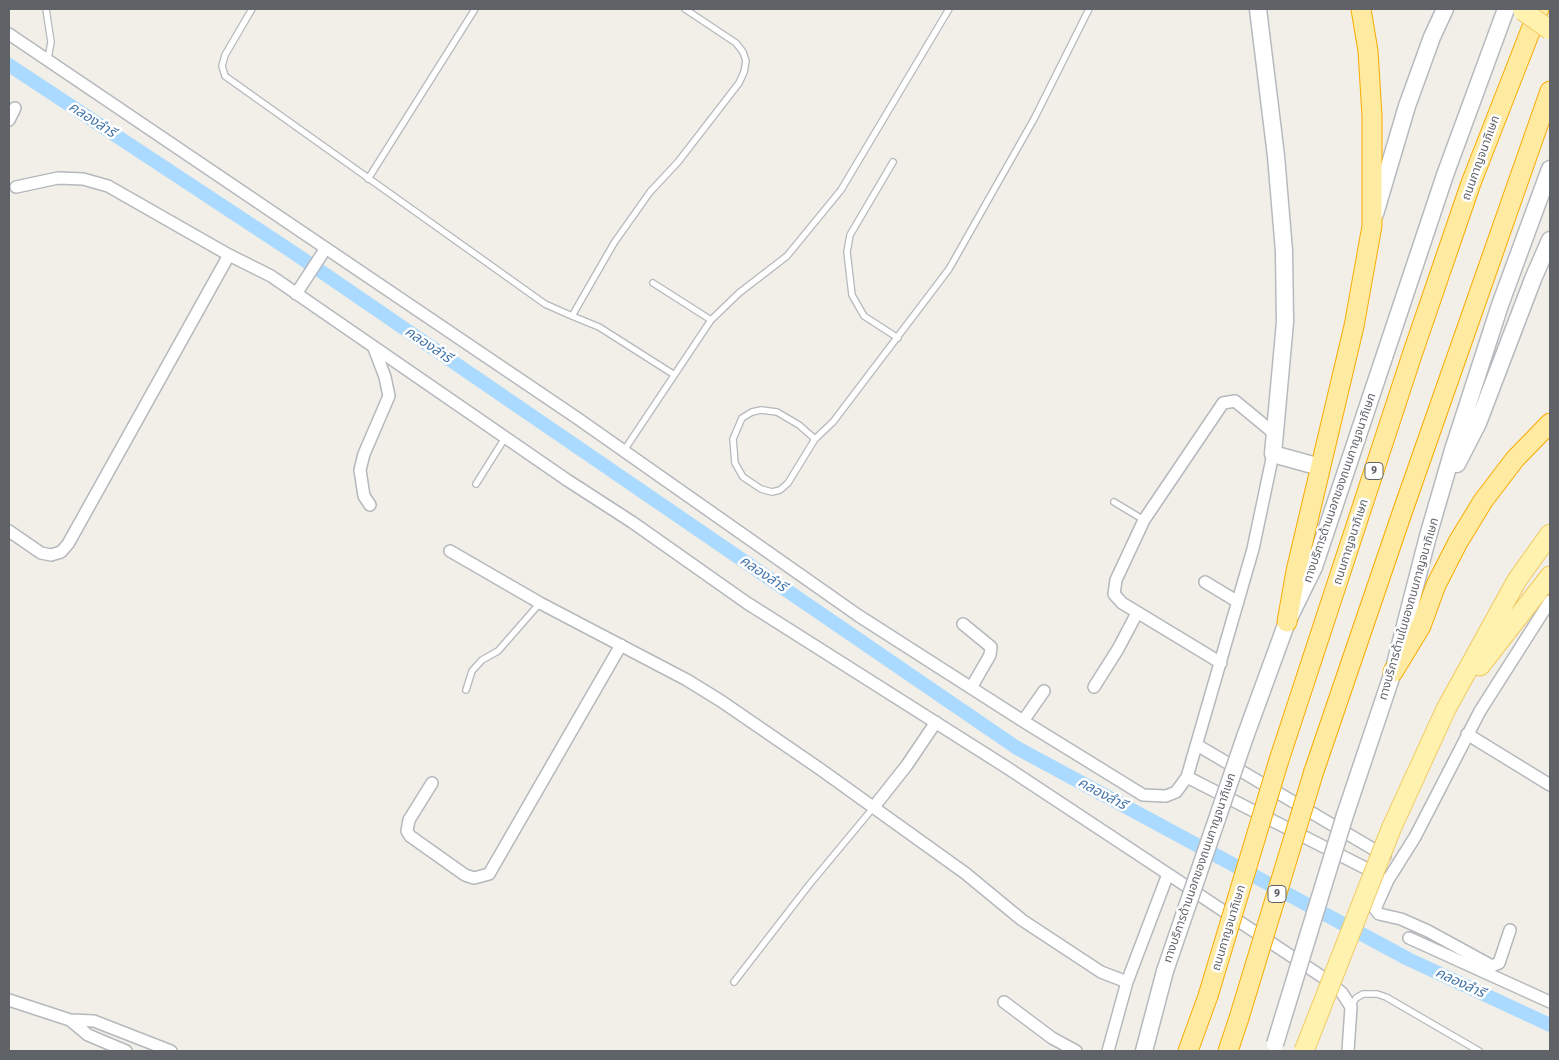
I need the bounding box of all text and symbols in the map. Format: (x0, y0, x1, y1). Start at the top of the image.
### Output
water label: คลองลำรี (65, 99, 119, 141)
street label: ถนนกาญจนาภิเษก (1459, 114, 1503, 202)
water label: คลองลำรี (401, 323, 455, 367)
street label: ทางบริการด้านนอกของถนนกาญจนาภิเษก (1301, 391, 1379, 585)
road number: 9 (1365, 462, 1383, 480)
street label: ถนนกาญจนาภิเษก (1330, 497, 1372, 587)
street label: ทางบริการด้านในของถนนกาญจนาภิเษก (1376, 516, 1442, 702)
water label: คลองลำรี (736, 552, 790, 596)
street label: ทางบริการด้านนอกของถนนกาญจนาภิเษก (1161, 771, 1239, 965)
water label: คลองลำรี (1075, 774, 1129, 814)
street label: ถนนกาญจนาภิเษก (1209, 883, 1249, 973)
road number: 9 (1268, 886, 1286, 902)
water label: คลองลำรี (1433, 964, 1487, 1002)

